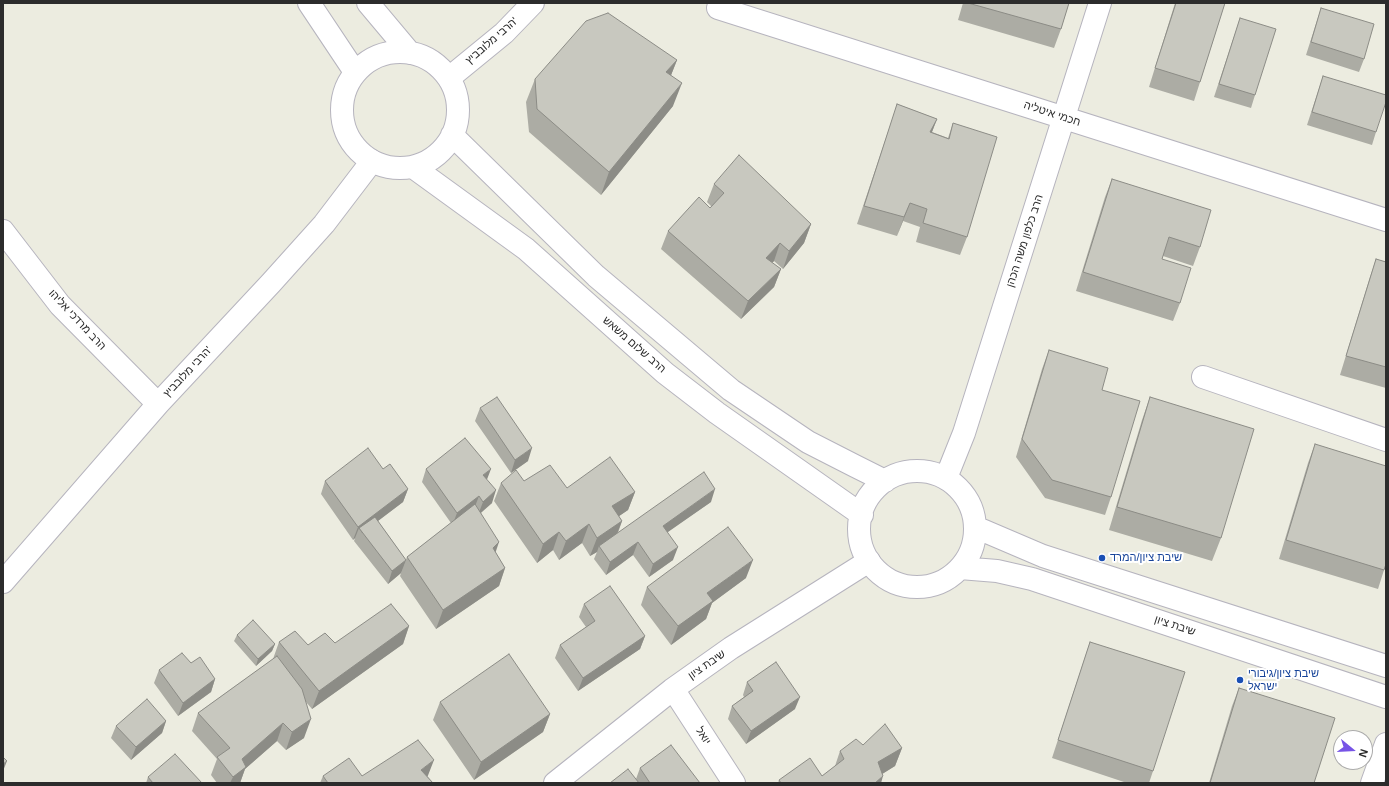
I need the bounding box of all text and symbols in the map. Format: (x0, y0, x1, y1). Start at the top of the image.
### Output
street label: הרבי מלובביץ' (463, 15, 521, 67)
street label: חכמי איטליה (1022, 99, 1082, 129)
street label: הרב כלפון משה הכהן (1004, 193, 1046, 289)
street label: הרב מרדכי אליהו (46, 287, 108, 353)
street label: הרב שלום משאש (600, 314, 668, 376)
street label: הרבי מלובביץ' (161, 344, 215, 400)
place label: שיבת ציון/המרד (1110, 551, 1182, 565)
marker: שיבת ציון/המרד (1097, 553, 1107, 563)
street label: שיבת ציון (1153, 613, 1197, 639)
street label: שיבת ציון (686, 647, 728, 683)
place label: שיבת ציון/גיבורי ישראל (1248, 667, 1319, 693)
marker: שיבת ציון/גיבורי ישראל (1235, 675, 1245, 685)
street label: יואל (693, 725, 713, 747)
north arrow (1333, 730, 1373, 770)
text: N (1357, 748, 1370, 759)

